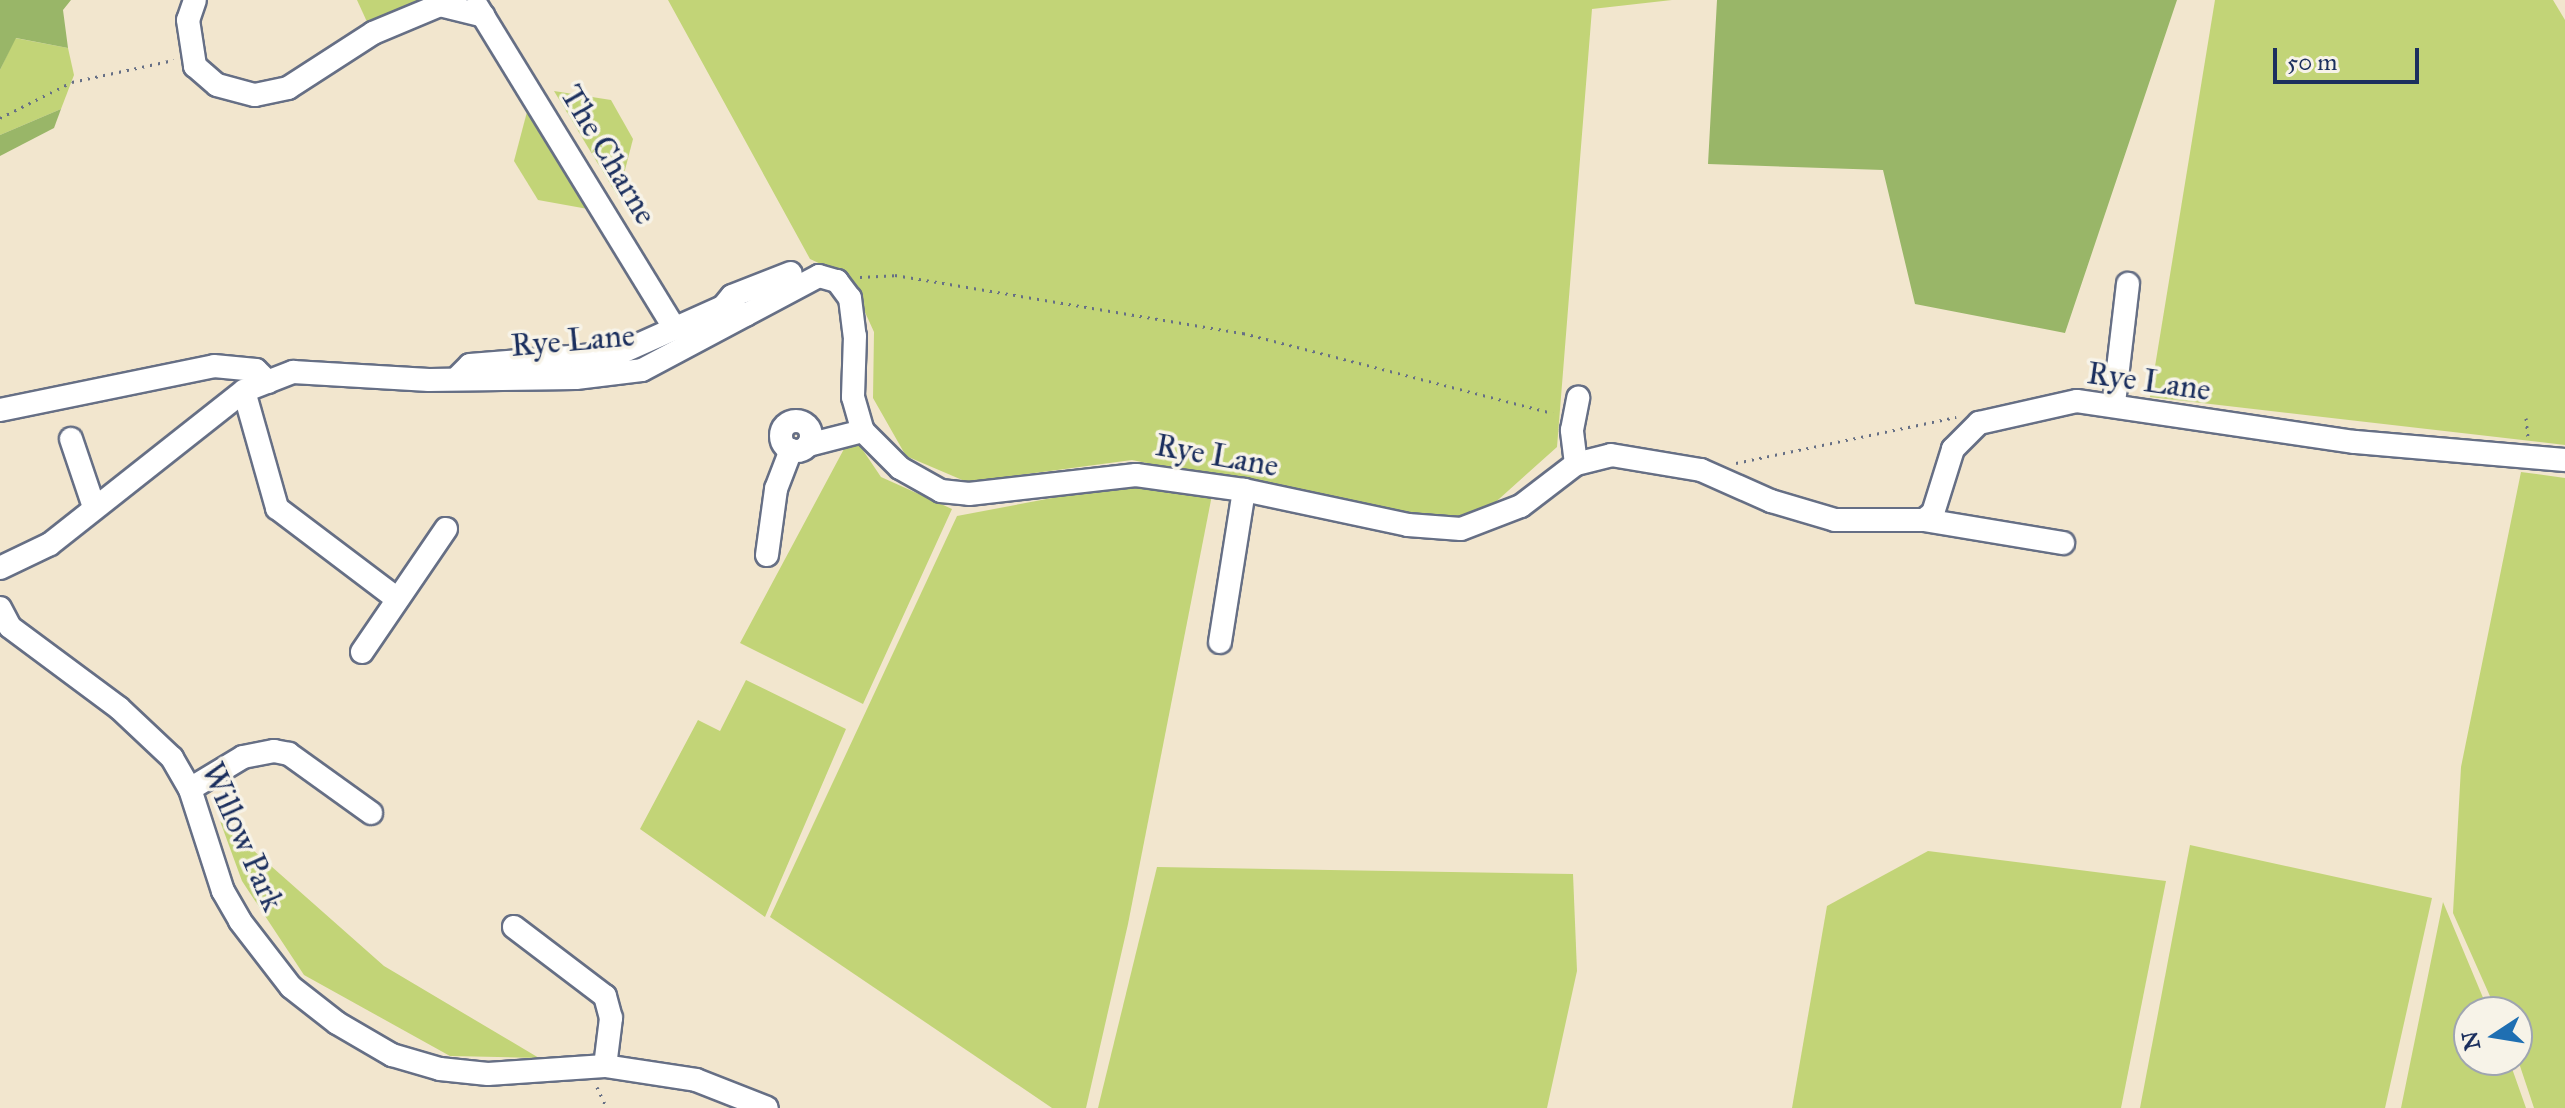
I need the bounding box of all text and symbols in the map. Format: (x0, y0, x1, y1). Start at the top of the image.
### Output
scale bar (2277, 32, 2423, 82)
text: 50 m (2287, 47, 2337, 77)
street label: The Charne (551, 78, 665, 232)
street label: Rye Lane (509, 316, 637, 366)
street label: Rye Lane (2085, 354, 2213, 410)
street label: Rye Lane (1152, 426, 1282, 486)
street label: Willow Park (192, 757, 292, 917)
north arrow (2453, 996, 2533, 1076)
text: N (2456, 1029, 2486, 1053)

